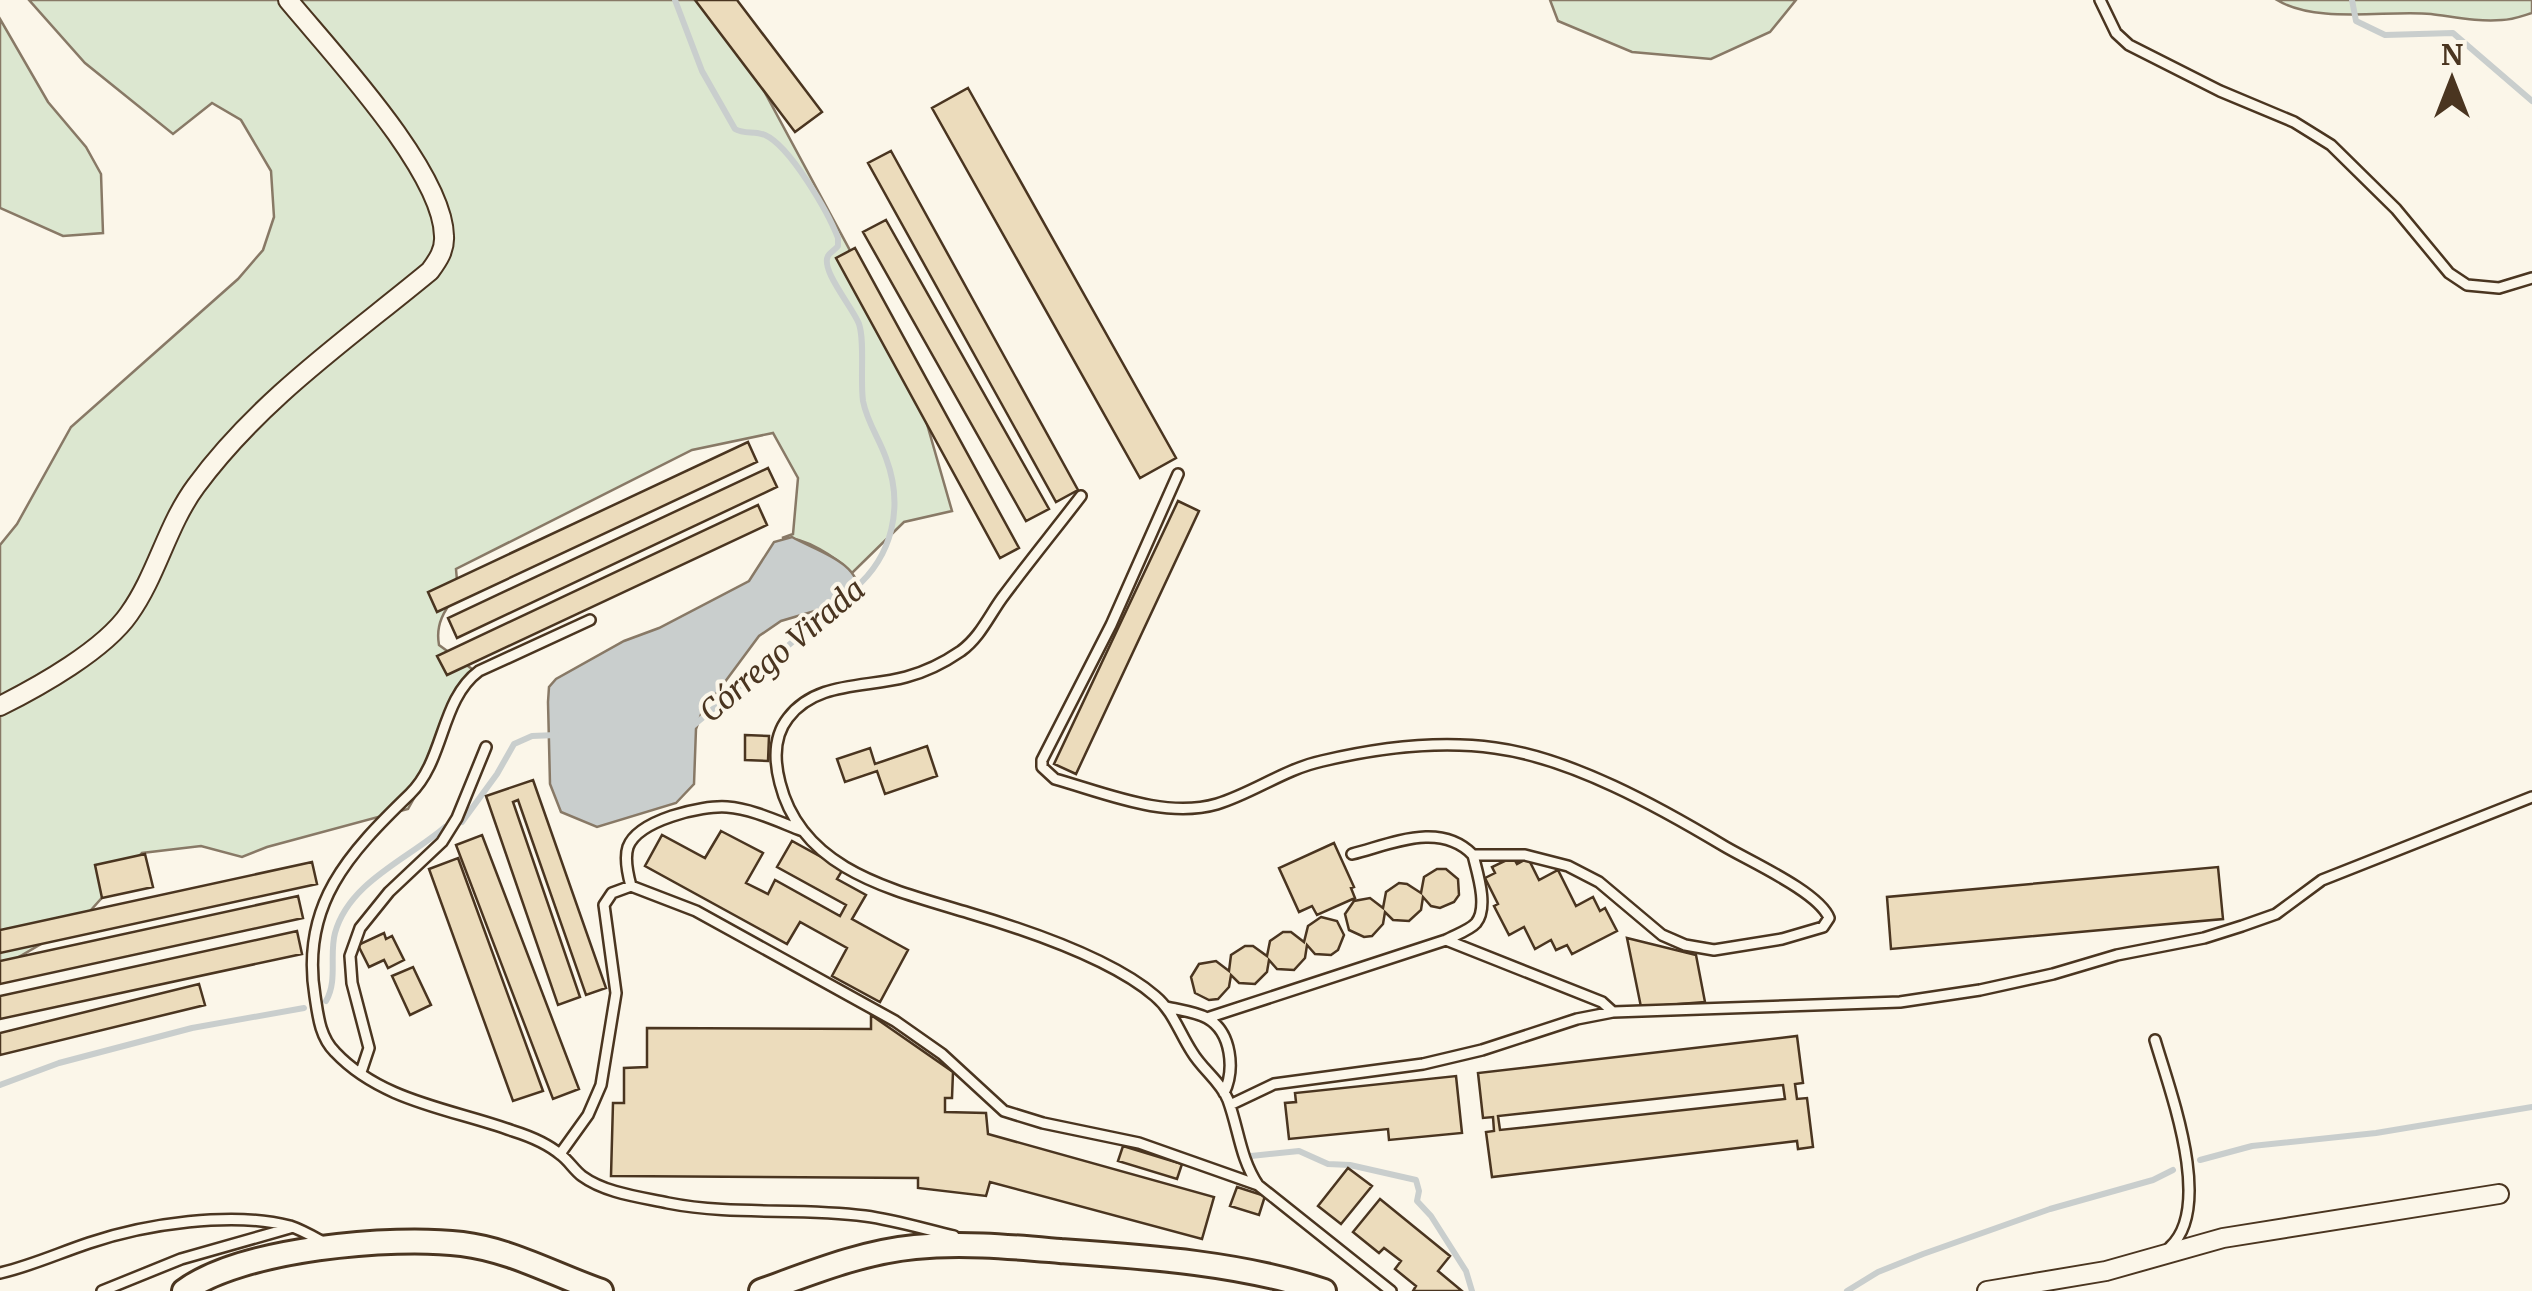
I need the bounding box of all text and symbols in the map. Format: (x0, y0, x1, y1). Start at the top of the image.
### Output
north arrow (2402, 30, 2502, 130)
text: N (2441, 37, 2463, 73)
water label: Córrego Virada (692, 570, 872, 730)

